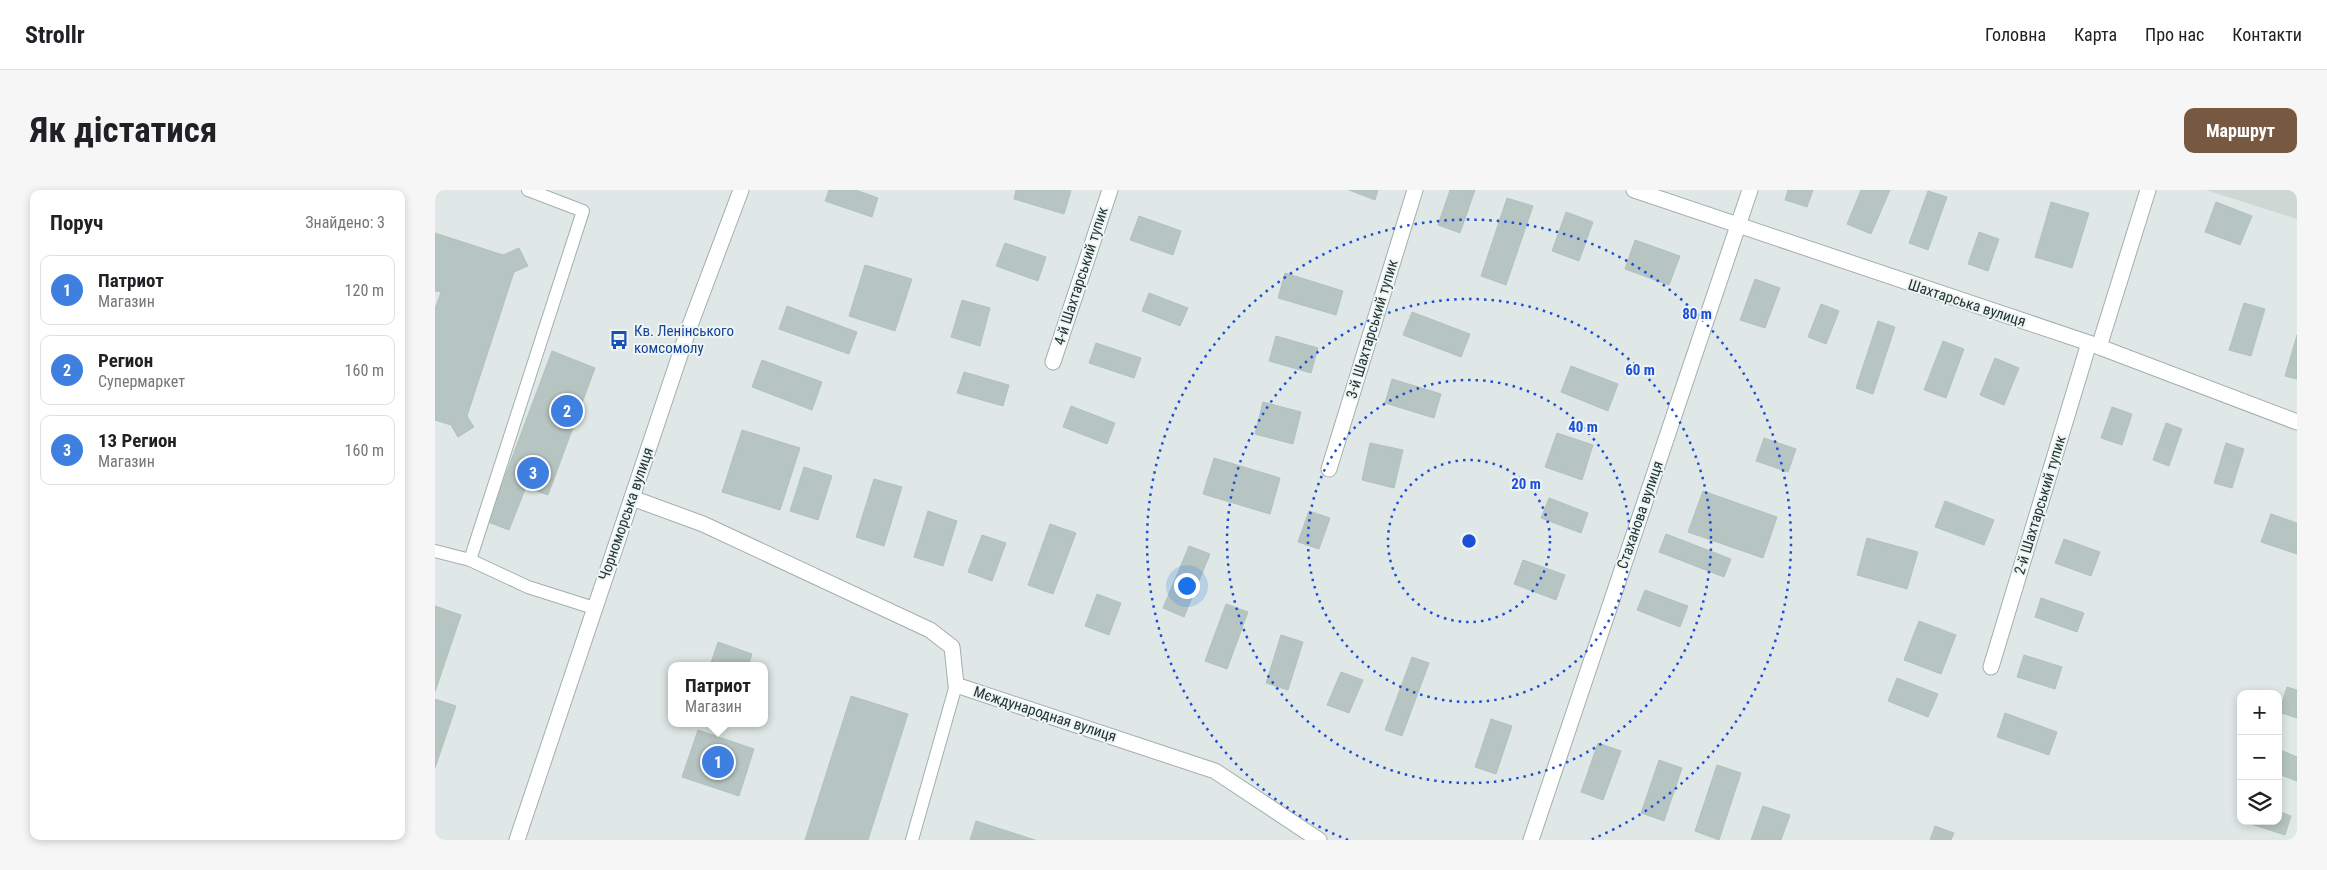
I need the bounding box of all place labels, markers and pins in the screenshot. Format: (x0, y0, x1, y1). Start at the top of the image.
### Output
place label: Кв. Ленінського комсомолу (634, 322, 734, 357)
bus stop icon: Кв. Ленінського комсомолу (608, 329, 630, 351)
pin: 2 (551, 392, 583, 430)
pin: 3 (517, 454, 549, 492)
centre of rings (1460, 532, 1478, 550)
pin: 1 (702, 743, 734, 781)

